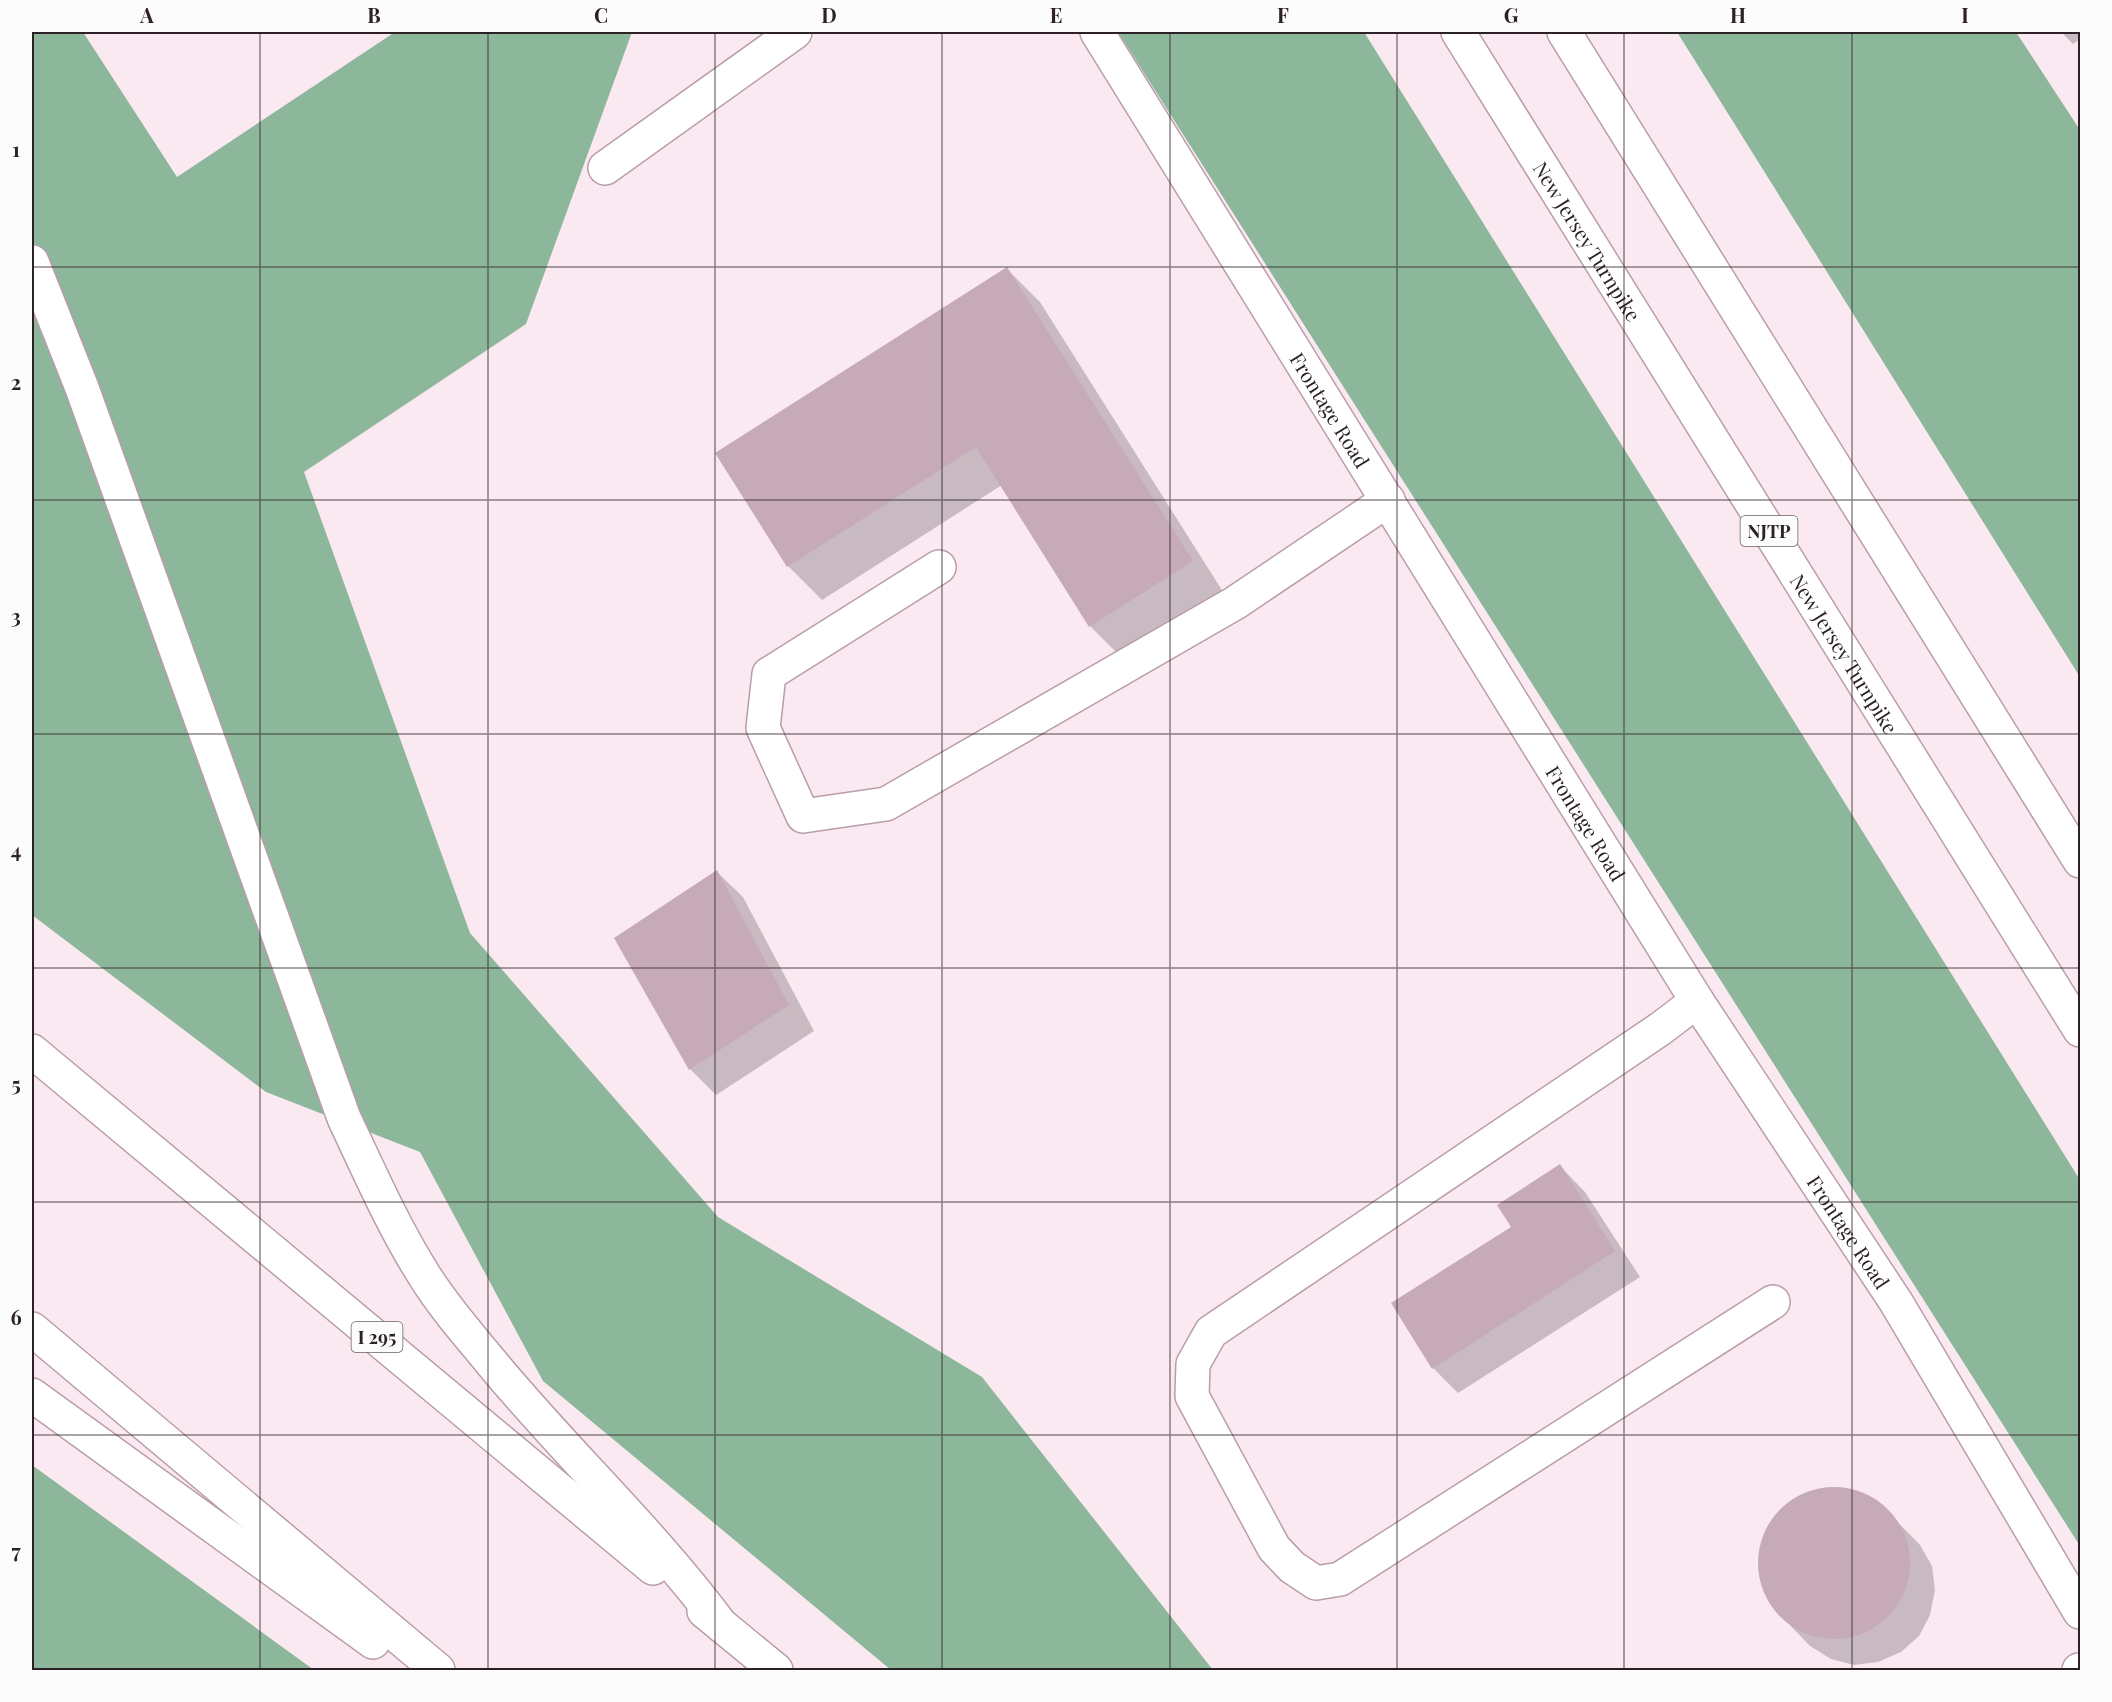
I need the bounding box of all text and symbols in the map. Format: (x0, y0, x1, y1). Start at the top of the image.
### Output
text: A (139, 1, 154, 28)
text: B (367, 1, 381, 28)
text: C (594, 1, 608, 28)
text: D (821, 1, 837, 28)
text: E (1050, 1, 1062, 28)
text: F (1277, 1, 1289, 28)
text: G (1504, 1, 1519, 28)
text: H (1730, 1, 1746, 28)
text: I (1961, 1, 1969, 28)
text: 1 (12, 135, 20, 162)
street label: New Jersey Turnpike (1528, 156, 1648, 326)
street label: Frontage Road (1285, 347, 1377, 473)
text: 2 (11, 368, 21, 395)
road number: NJTP (1740, 516, 1798, 546)
street label: New Jersey Turnpike (1785, 568, 1905, 738)
text: 3 (11, 602, 21, 629)
street label: Frontage Road (1541, 760, 1633, 886)
text: 4 (11, 836, 21, 863)
text: 5 (11, 1070, 21, 1097)
street label: Frontage Road (1802, 1169, 1897, 1294)
text: 6 (10, 1303, 22, 1330)
road number: I 295 (352, 1322, 403, 1352)
text: 7 (11, 1537, 21, 1564)

